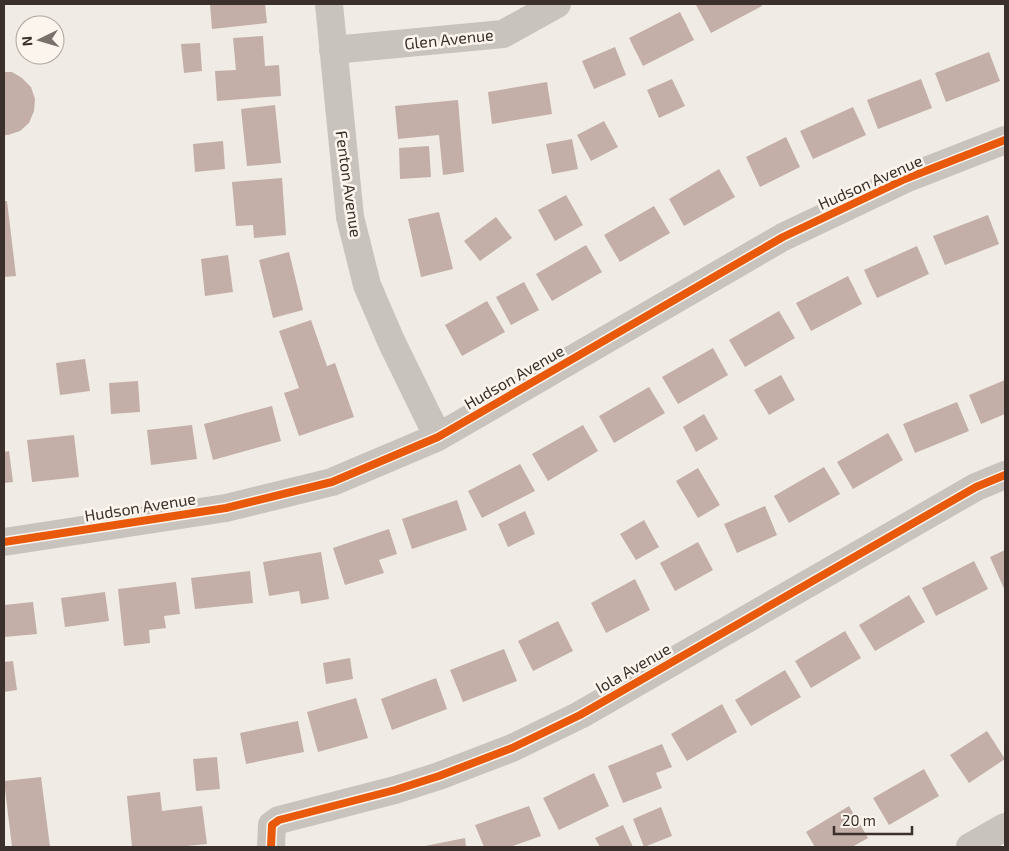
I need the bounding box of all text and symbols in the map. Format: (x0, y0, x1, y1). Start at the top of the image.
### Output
north arrow (15, 15, 65, 65)
street label: Glen Avenue (403, 24, 494, 53)
text: N (18, 35, 35, 47)
street label: Fenton Avenue (333, 129, 366, 239)
street label: Hudson Avenue (815, 150, 925, 213)
street label: Hudson Avenue (460, 340, 567, 413)
street label: Hudson Avenue (83, 488, 197, 525)
street label: Iola Avenue (592, 638, 674, 697)
scale bar (834, 804, 912, 836)
text: 20 m (842, 811, 876, 829)

